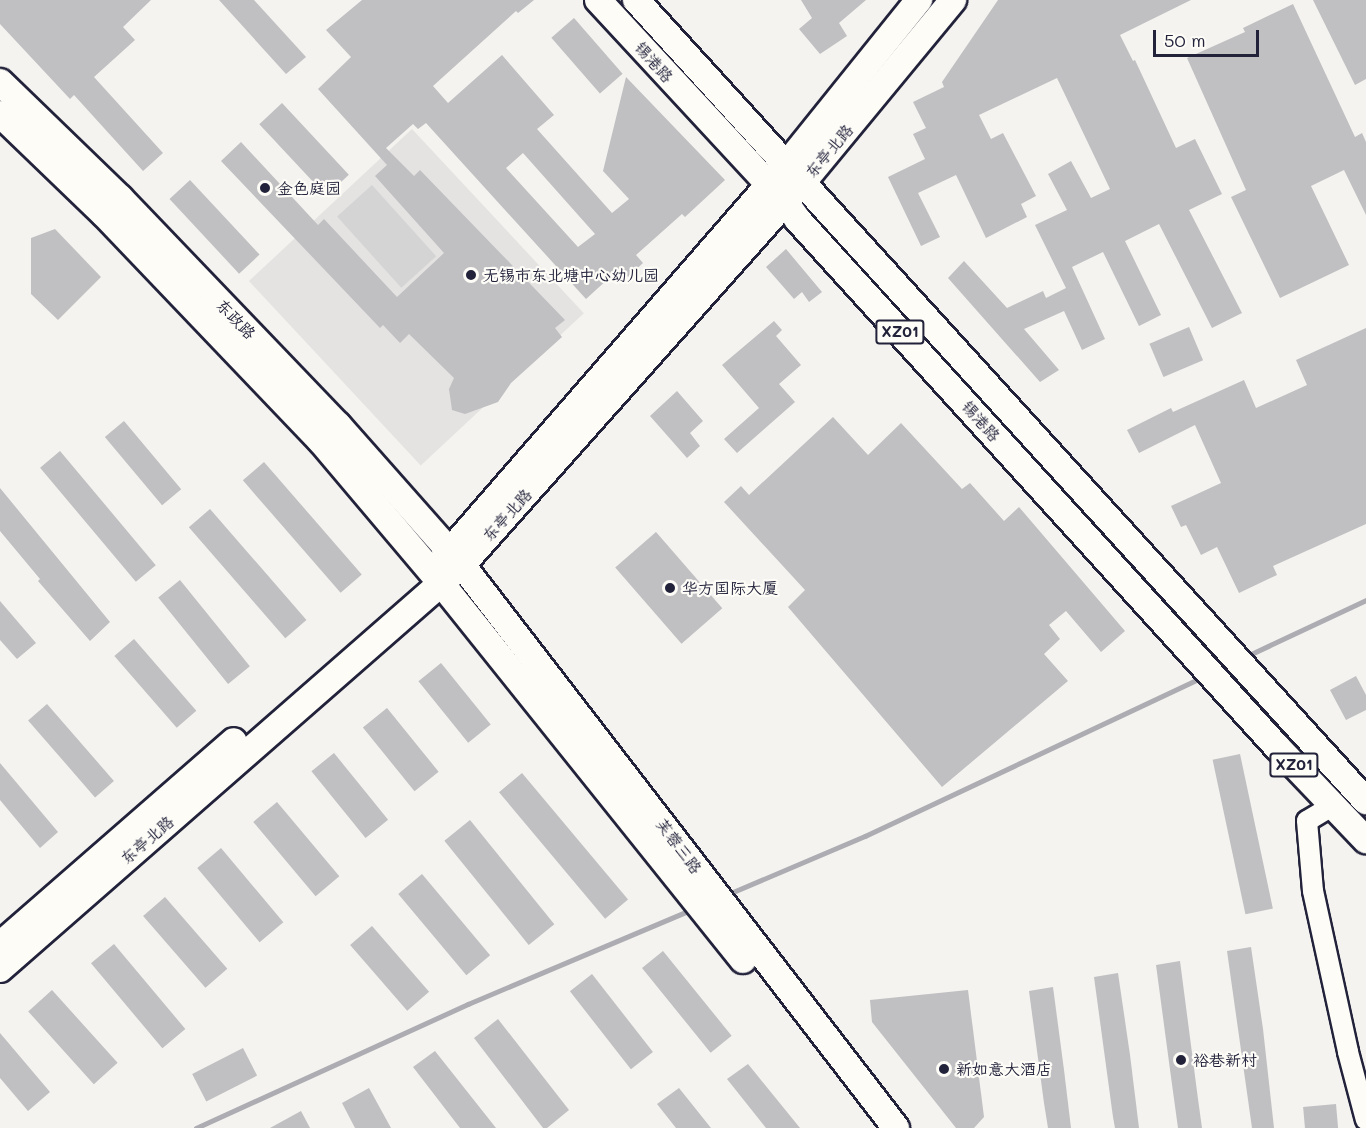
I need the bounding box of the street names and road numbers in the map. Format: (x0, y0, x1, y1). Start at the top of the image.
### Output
street label: 锡港路 (631, 38, 677, 86)
street label: 东亭北路 (801, 120, 857, 182)
street label: 东政路 (212, 295, 260, 343)
road number: XZ01 (874, 320, 926, 344)
street label: 锡港路 (958, 397, 1004, 445)
street label: 东亭北路 (478, 485, 536, 545)
road number: XZ01 (1268, 753, 1320, 777)
street label: 东亭北路 (117, 812, 177, 868)
street label: 芙蓉三路 (652, 815, 706, 877)

